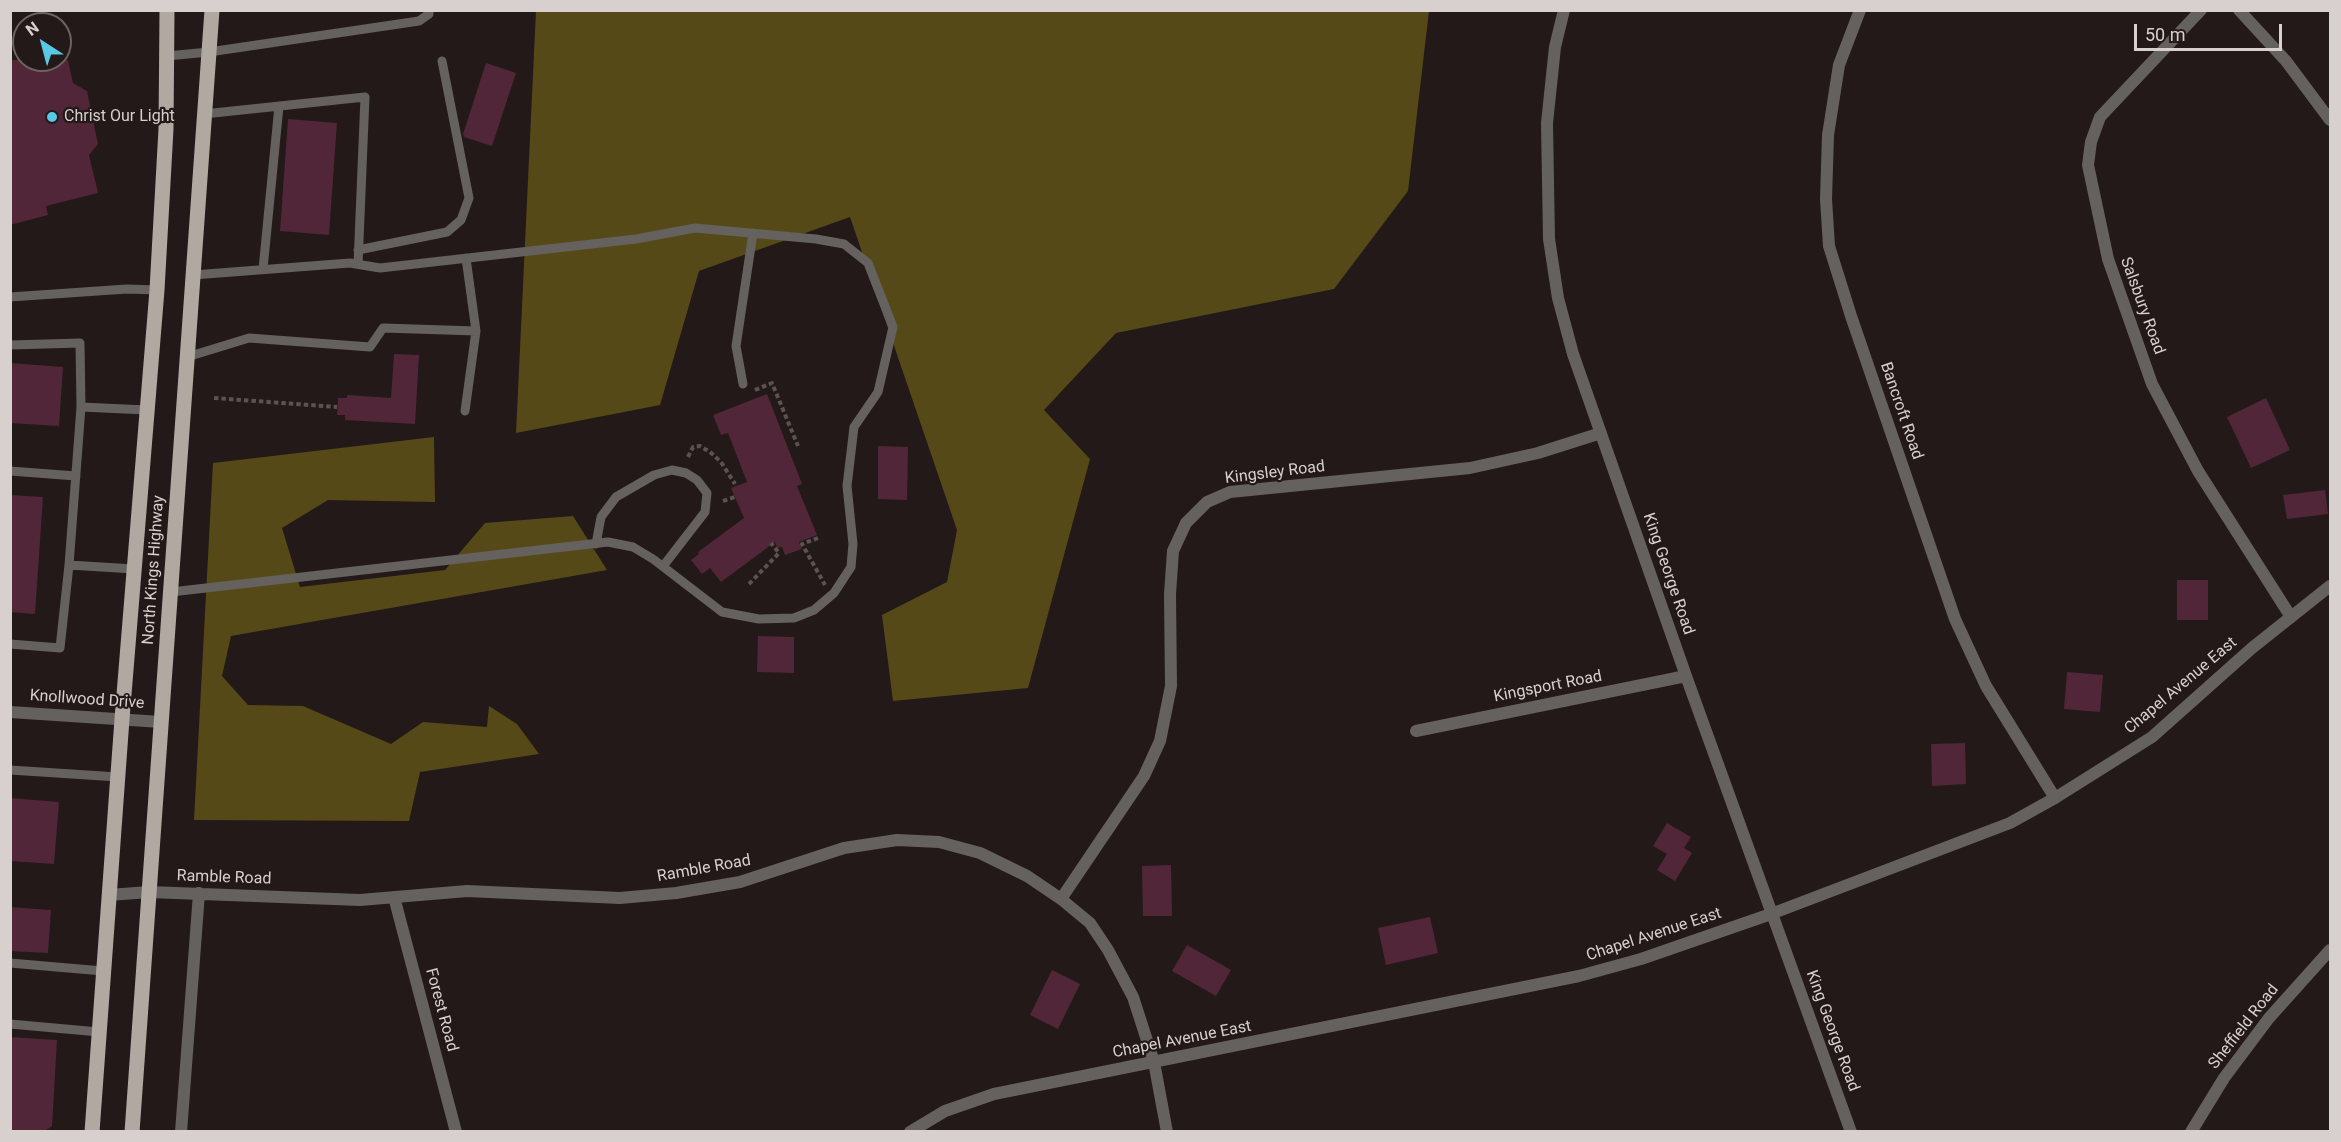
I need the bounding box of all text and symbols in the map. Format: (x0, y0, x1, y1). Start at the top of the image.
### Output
north arrow (12, 12, 72, 72)
scale bar (2137, 12, 2286, 50)
text: N (22, 18, 42, 40)
text: 50 m (2145, 24, 2185, 45)
place label: Christ Our Light (64, 107, 175, 127)
marker: Christ Our Light (45, 110, 59, 124)
street label: Salsbury Road (2116, 255, 2168, 357)
street label: Bancroft Road (1875, 360, 1927, 462)
street label: Kingsley Road (1224, 457, 1326, 489)
street label: North Kings Highway (139, 495, 169, 645)
street label: King George Road (1638, 511, 1698, 637)
street label: Chapel Avenue East (2121, 633, 2241, 739)
street label: Kingsport Road (1492, 667, 1604, 707)
street label: Knollwood Drive (29, 686, 145, 714)
street label: Ramble Road (656, 851, 752, 887)
street label: Ramble Road (176, 867, 272, 889)
street label: Chapel Avenue East (1584, 904, 1724, 966)
street label: Forest Road (421, 966, 461, 1054)
street label: King George Road (1801, 968, 1863, 1094)
street label: Sheffield Road (2205, 981, 2283, 1073)
street label: Chapel Avenue East (1111, 1017, 1253, 1063)

